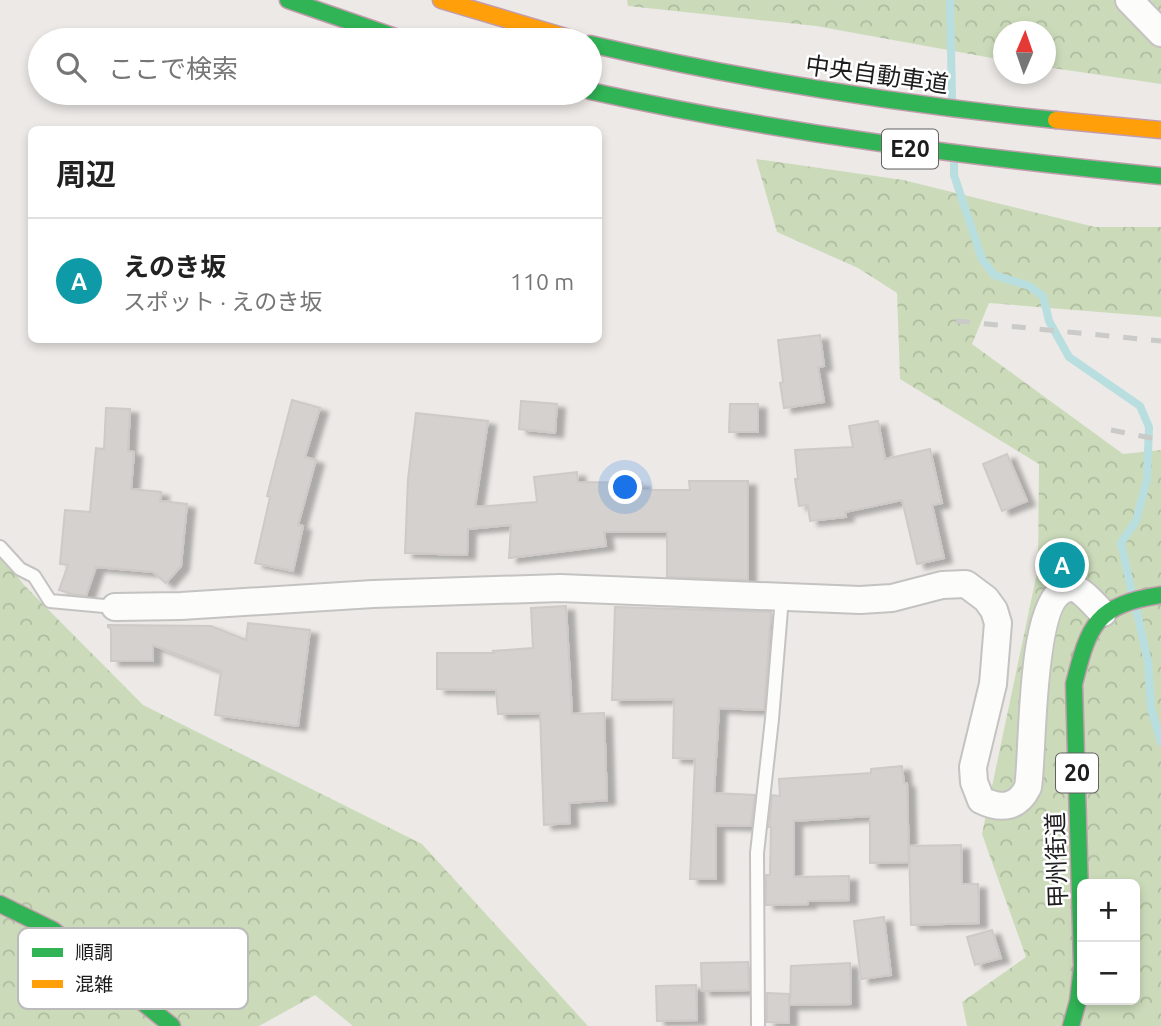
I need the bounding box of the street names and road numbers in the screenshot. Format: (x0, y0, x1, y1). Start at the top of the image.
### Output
street label: 中央自動車道 (804, 51, 950, 98)
road number: E20 (882, 130, 938, 168)
road number: 20 (1056, 754, 1098, 792)
street label: 甲州街道 (1041, 812, 1072, 908)

